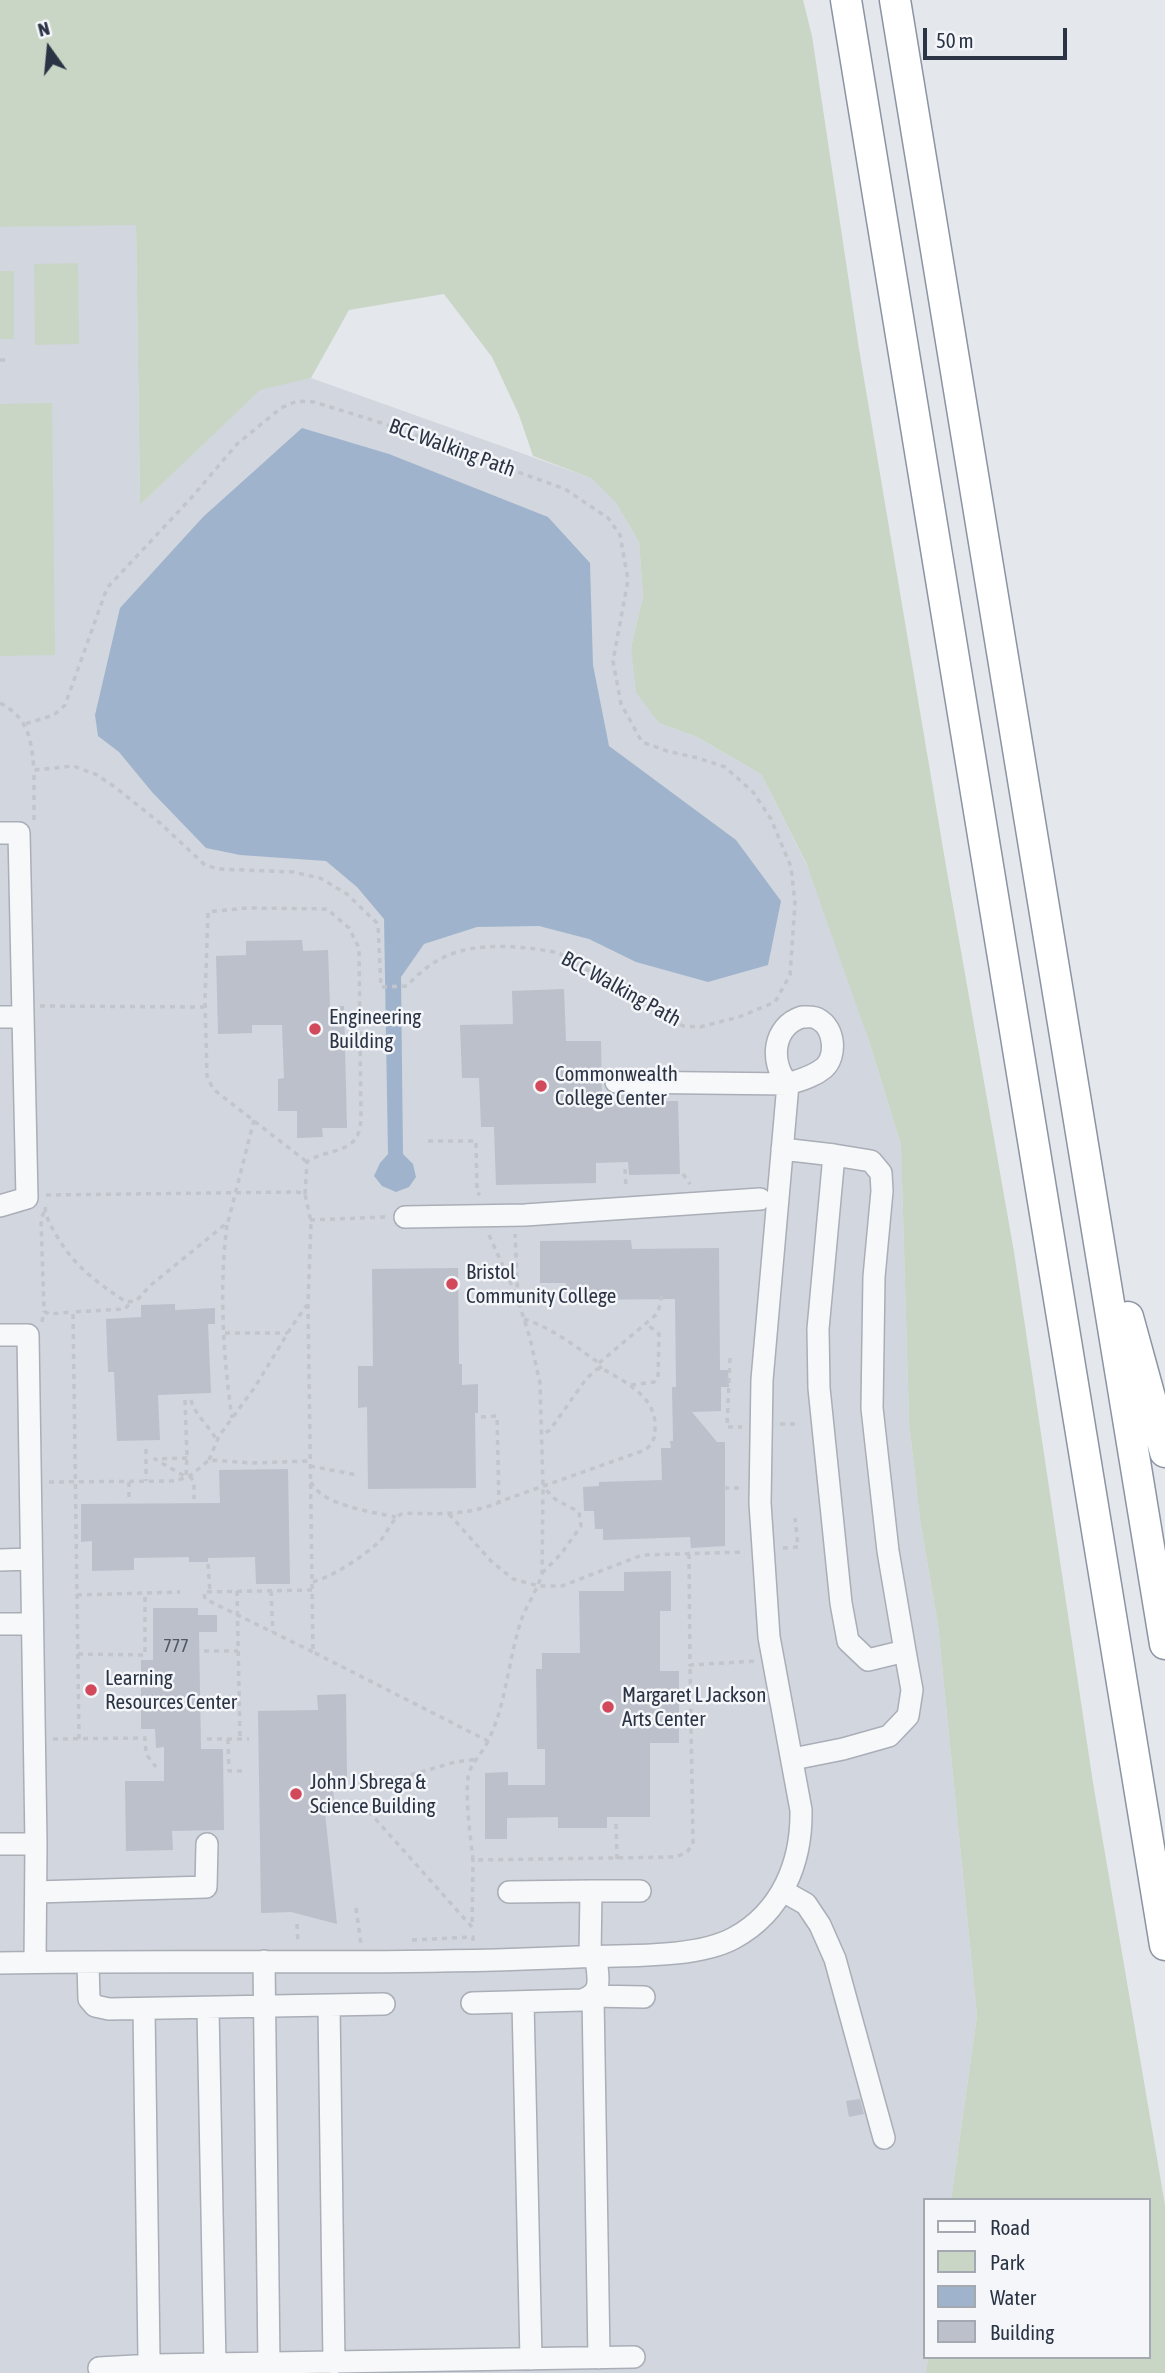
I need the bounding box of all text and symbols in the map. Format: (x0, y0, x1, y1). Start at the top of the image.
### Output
north arrow (14, 14, 84, 84)
scale bar (927, 14, 1070, 58)
text: N (35, 17, 52, 41)
text: 50 m (936, 28, 974, 52)
street label: BCC Walking Path (385, 413, 519, 483)
street label: BCC Walking Path (557, 946, 685, 1032)
place label: Engineering Building (329, 1004, 421, 1054)
marker: Engineering Building (307, 1021, 323, 1037)
place label: Commonwealth College Center (555, 1061, 678, 1111)
marker: Commonwealth College Center (533, 1078, 549, 1094)
place label: Bristol Community College (466, 1259, 616, 1309)
marker: Bristol Community College (444, 1276, 460, 1292)
house number: 777 (163, 1635, 189, 1657)
place label: Learning Resources Center (105, 1665, 237, 1715)
marker: Learning Resources Center (83, 1682, 99, 1698)
place label: Margaret L Jackson Arts Center (622, 1682, 766, 1732)
marker: Margaret L Jackson Arts Center (600, 1699, 616, 1715)
place label: John J Sbrega & Science Building (310, 1769, 436, 1819)
marker: John J Sbrega & Science Building (288, 1786, 304, 1802)
legend (923, 2198, 1151, 2359)
text: Road (990, 2215, 1030, 2239)
text: Park (990, 2250, 1025, 2274)
text: Water (990, 2285, 1036, 2309)
text: Building (990, 2320, 1054, 2344)

